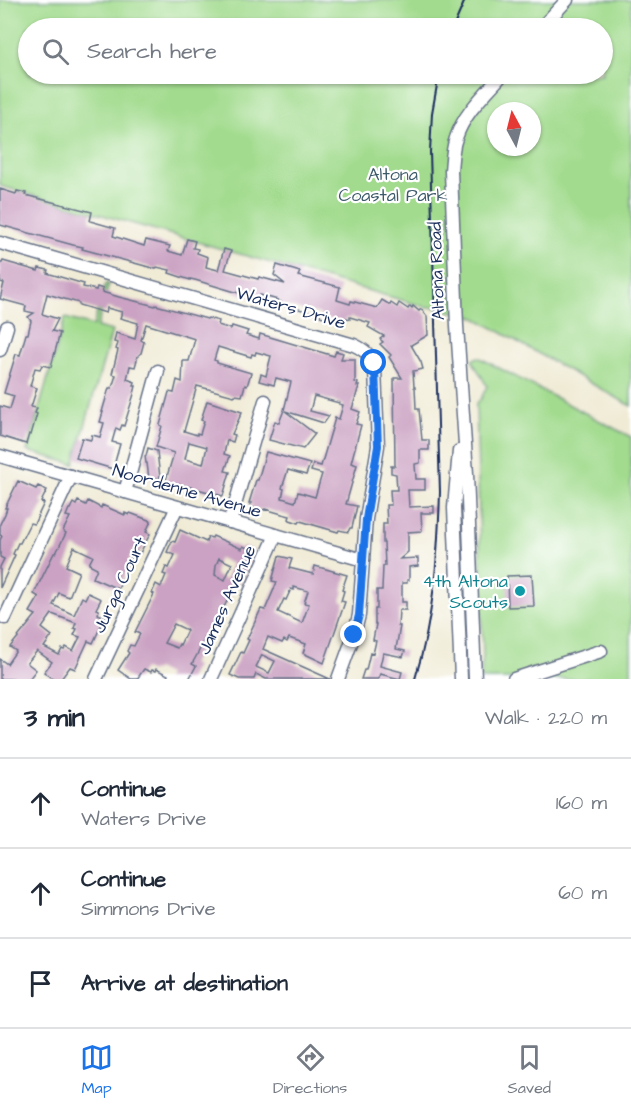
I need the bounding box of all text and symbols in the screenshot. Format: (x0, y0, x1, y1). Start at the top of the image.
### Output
search box (18, 18, 613, 84)
icon: search (39, 35, 72, 68)
text: Search here (87, 36, 217, 67)
north arrow (487, 102, 541, 156)
park label: Altona Coastal Park (338, 162, 448, 208)
street label: Altona Road (423, 221, 451, 321)
street label: Waters Drive (233, 280, 349, 336)
route start (360, 349, 386, 375)
street label: Noordenne Avenue (110, 458, 265, 524)
street label: Jurga Court (87, 532, 154, 638)
street label: James Avenue (192, 541, 262, 659)
place label: 4th Altona Scouts (422, 569, 508, 615)
marker: 4th Altona Scouts (513, 584, 527, 598)
route end (340, 621, 366, 647)
text: 3 min (24, 700, 85, 736)
text: Walk · 220 m (485, 704, 607, 732)
text: Continue (81, 774, 166, 805)
icon: ahead (24, 787, 57, 820)
text: 160 m (556, 789, 607, 817)
text: Waters Drive (81, 805, 206, 833)
text: Continue (81, 864, 166, 895)
icon: ahead (24, 877, 57, 910)
text: 60 m (558, 879, 607, 907)
text: Simmons Drive (81, 895, 216, 923)
icon: arrive (24, 967, 57, 1000)
text: Arrive at destination (81, 968, 288, 999)
tab: Map (80, 1041, 113, 1099)
tab: Directions (273, 1041, 347, 1099)
tab: Saved (507, 1041, 551, 1099)

